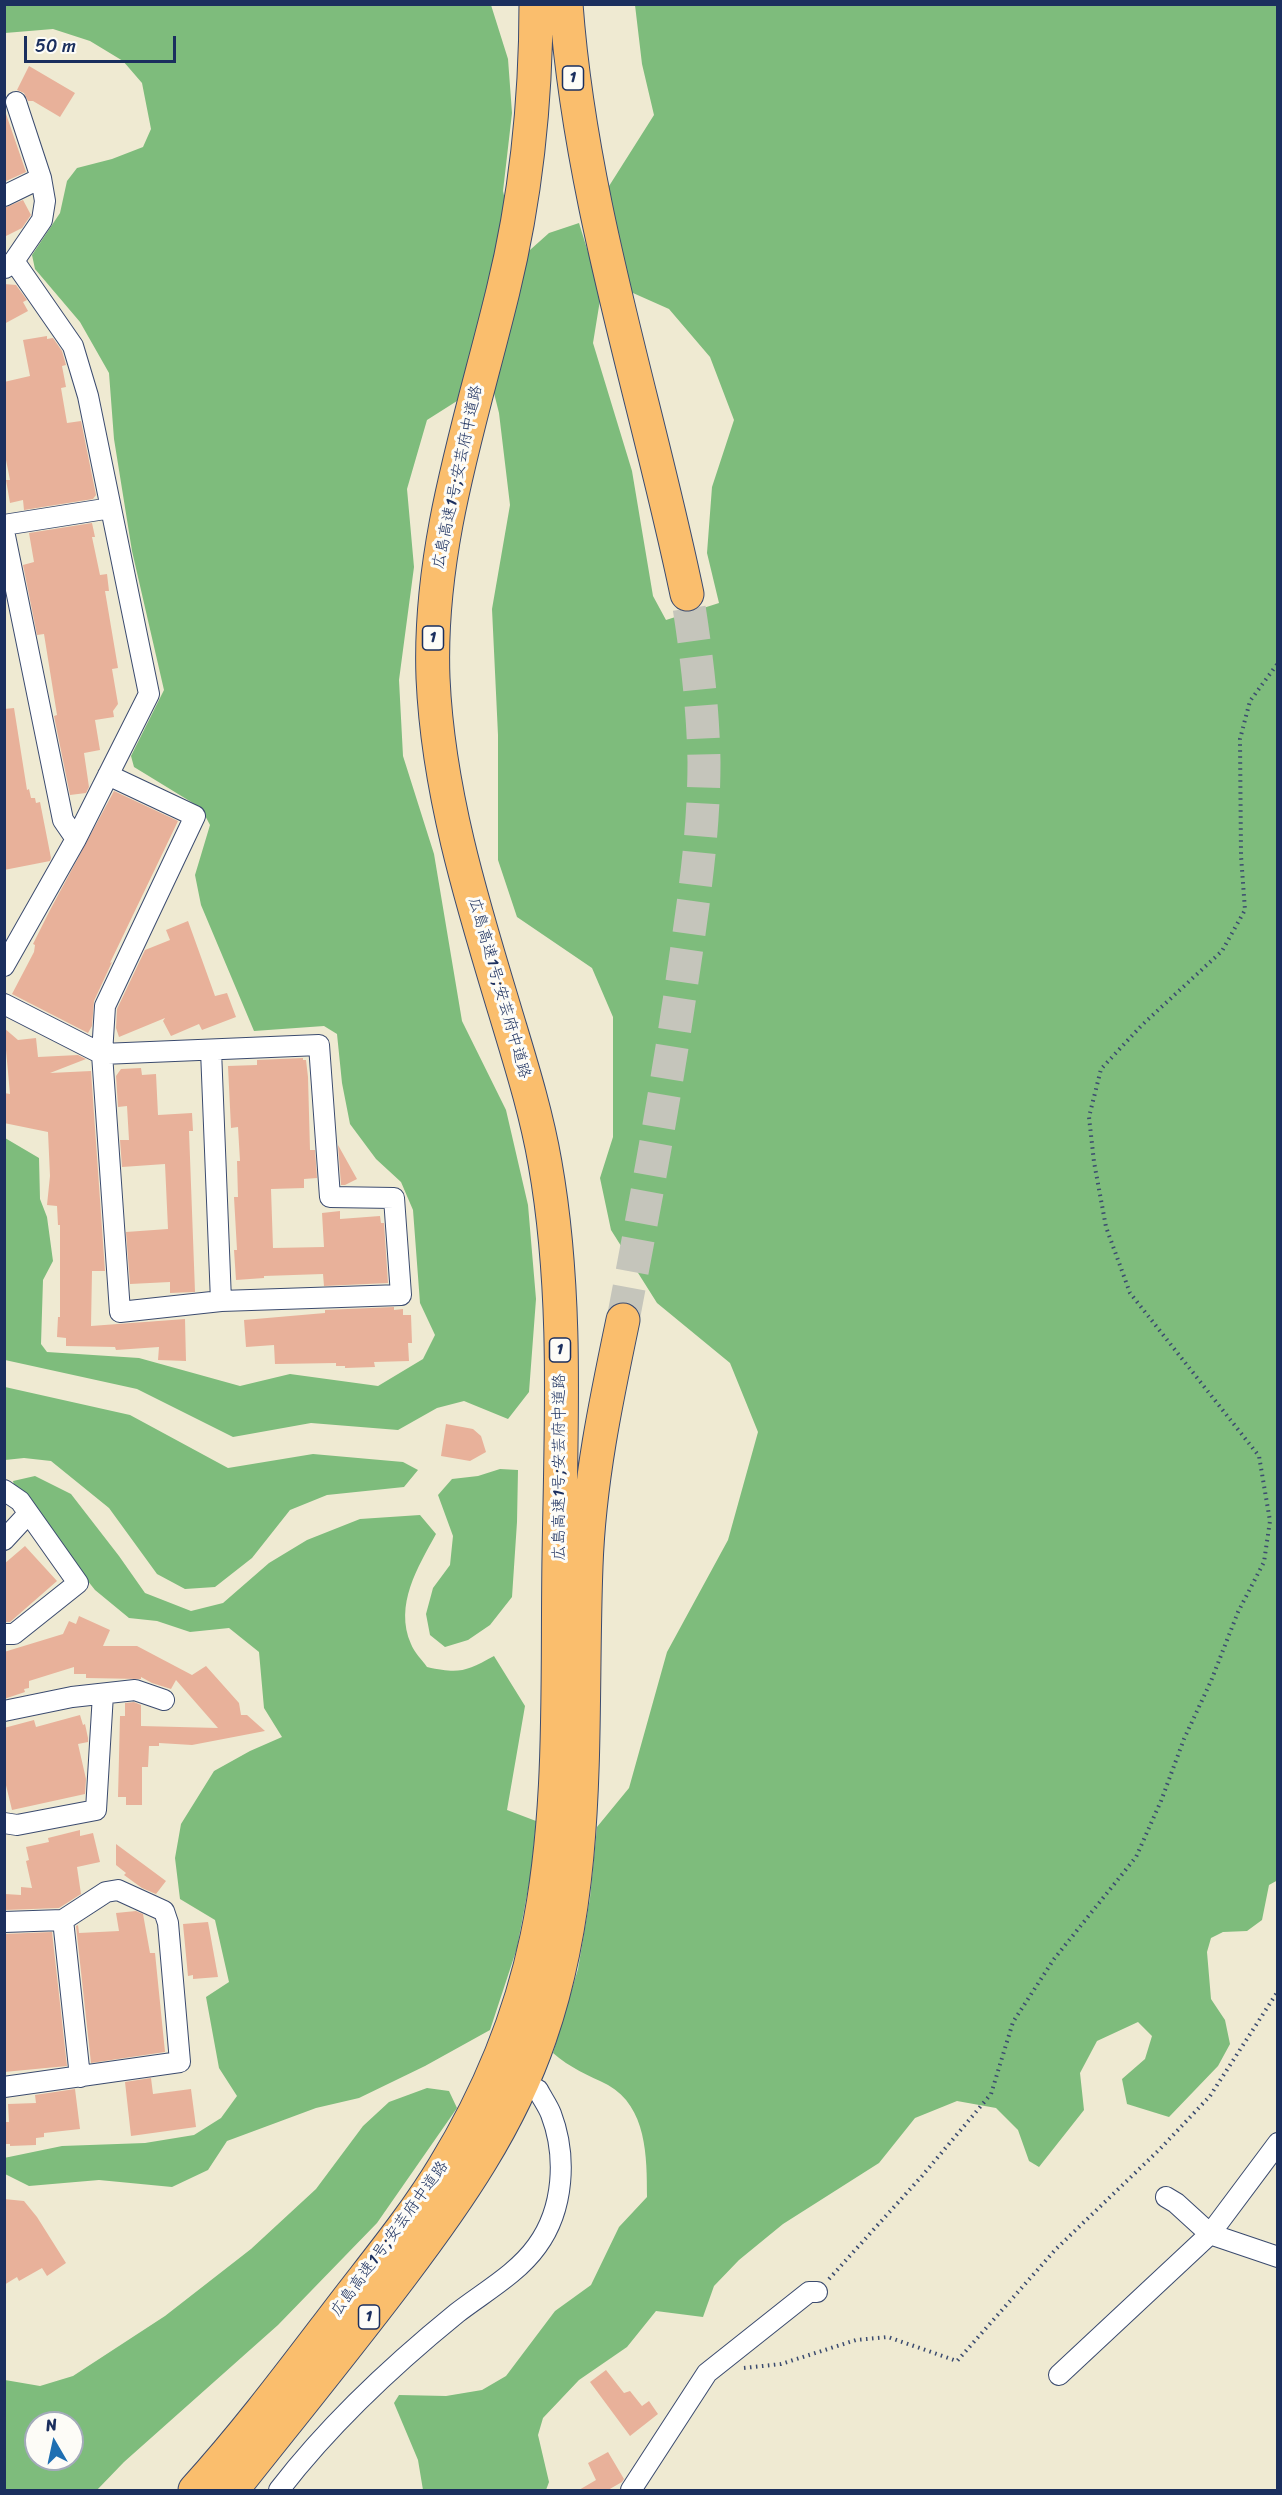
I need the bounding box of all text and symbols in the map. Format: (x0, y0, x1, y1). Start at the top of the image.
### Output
scale bar (27, 24, 178, 62)
text: 50 m (35, 30, 76, 62)
road number: 1 (562, 66, 584, 90)
street label: 広島高速1号;安芸府中道路 (429, 383, 487, 571)
road number: 1 (422, 626, 444, 650)
street label: 広島高速1号;安芸府中道路 (464, 895, 534, 1081)
road number: 1 (550, 1338, 570, 1362)
street label: 広島高速1号;安芸府中道路 (550, 1373, 570, 1561)
street label: 広島高速1号;安芸府中道路 (327, 2157, 453, 2321)
road number: 1 (358, 2305, 380, 2329)
text: N (44, 2410, 59, 2440)
north arrow (24, 2411, 84, 2471)

